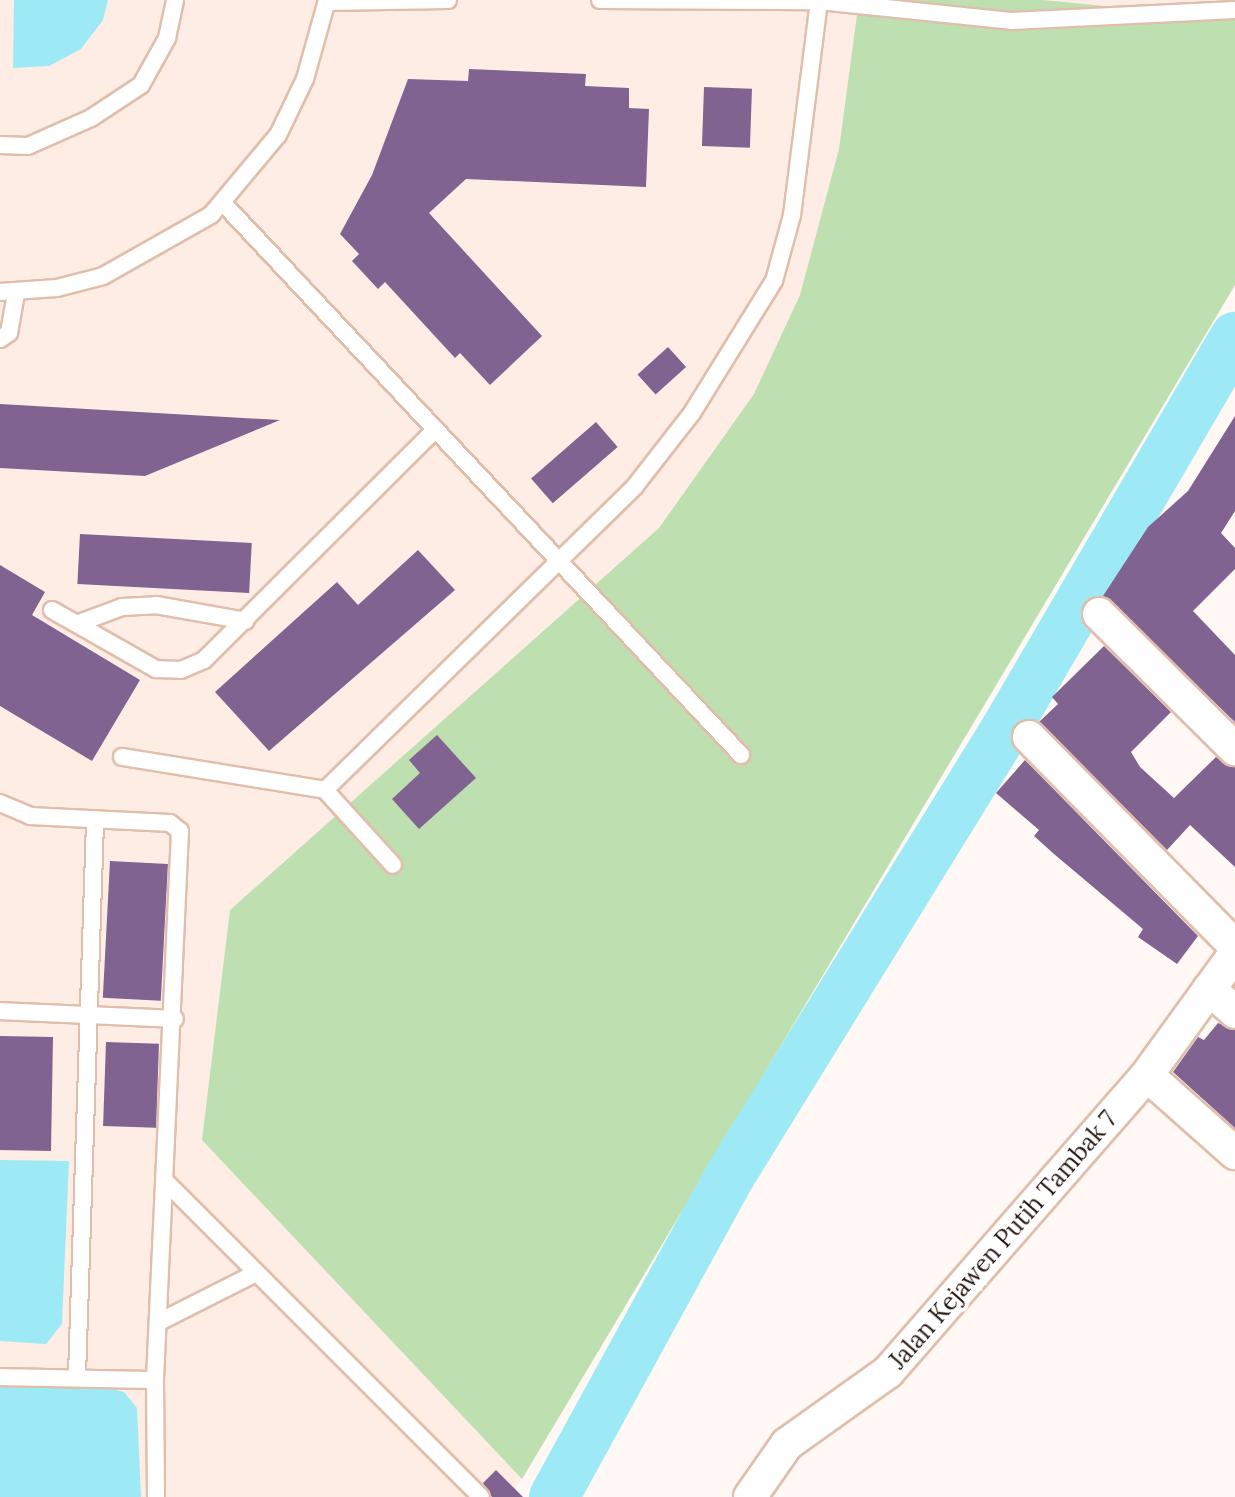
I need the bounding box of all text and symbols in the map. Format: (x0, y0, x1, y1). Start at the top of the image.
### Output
street label: Jalan Kejawen Putih Tambak 7 (883, 1105, 1123, 1375)

